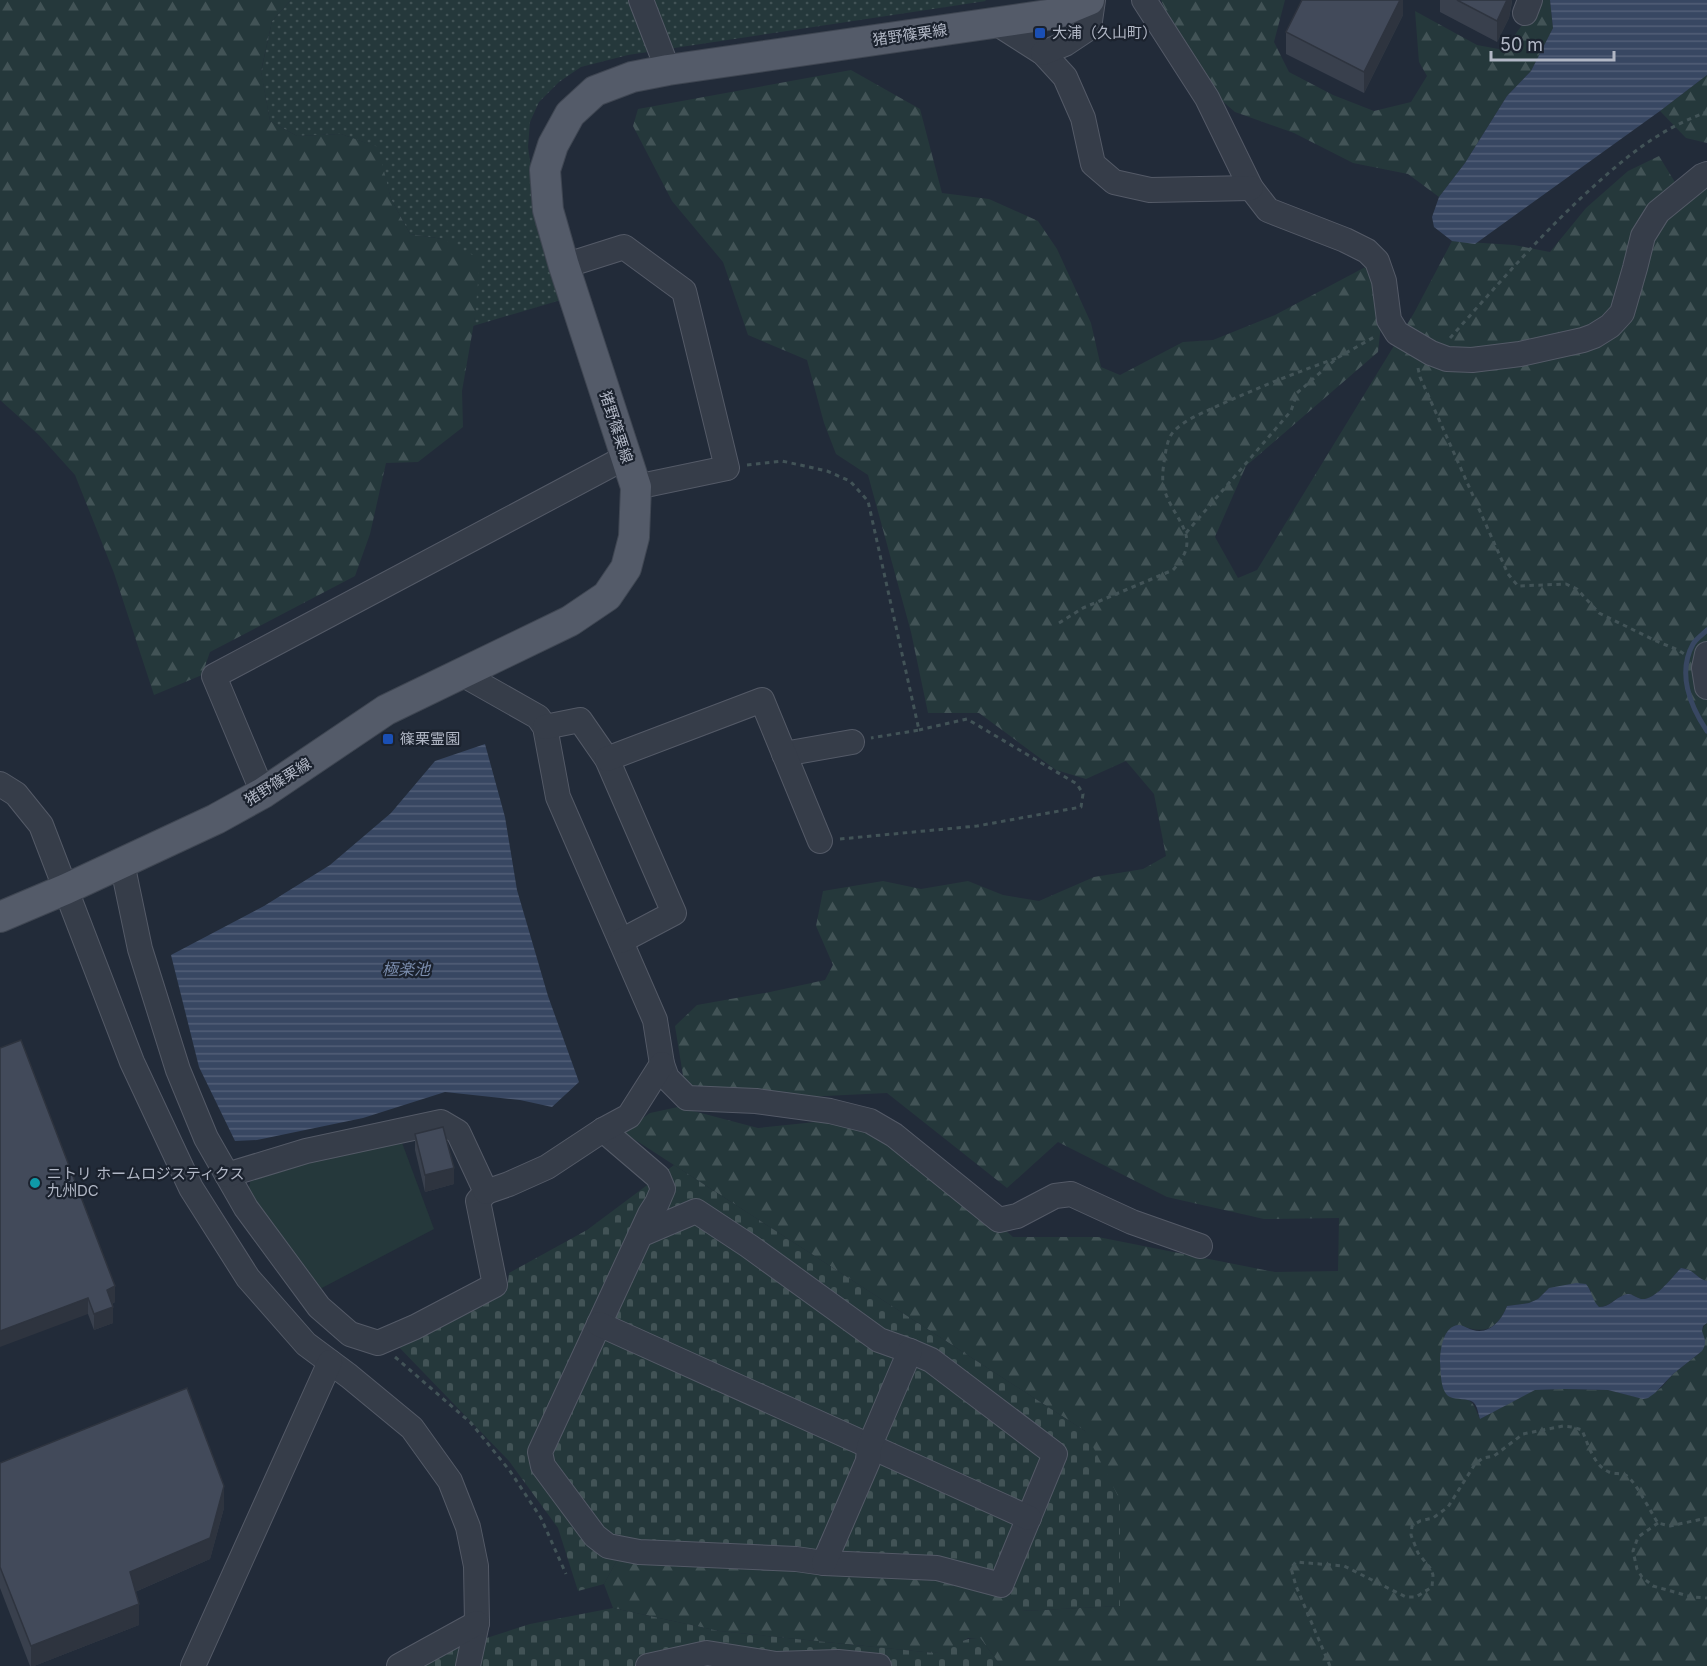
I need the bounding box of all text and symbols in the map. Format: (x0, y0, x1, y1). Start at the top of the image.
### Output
street label: 猪野篠栗線 (871, 20, 948, 49)
place label: 大浦（久山町） (1052, 23, 1157, 42)
scale bar (1491, 24, 1614, 62)
marker: 大浦（久山町） (1033, 26, 1047, 40)
text: 50 m (1500, 34, 1543, 55)
street label: 猪野篠栗線 (596, 388, 637, 465)
place label: 篠栗霊園 (400, 729, 460, 748)
marker: 篠栗霊園 (381, 732, 395, 746)
street label: 猪野篠栗線 (241, 754, 315, 810)
water label: 極楽池 (382, 959, 432, 979)
place label: ニトリ ホームロジスティクス 九州DC (47, 1164, 244, 1200)
marker: ニトリ ホームロジスティクス 九州DC (28, 1176, 42, 1190)

